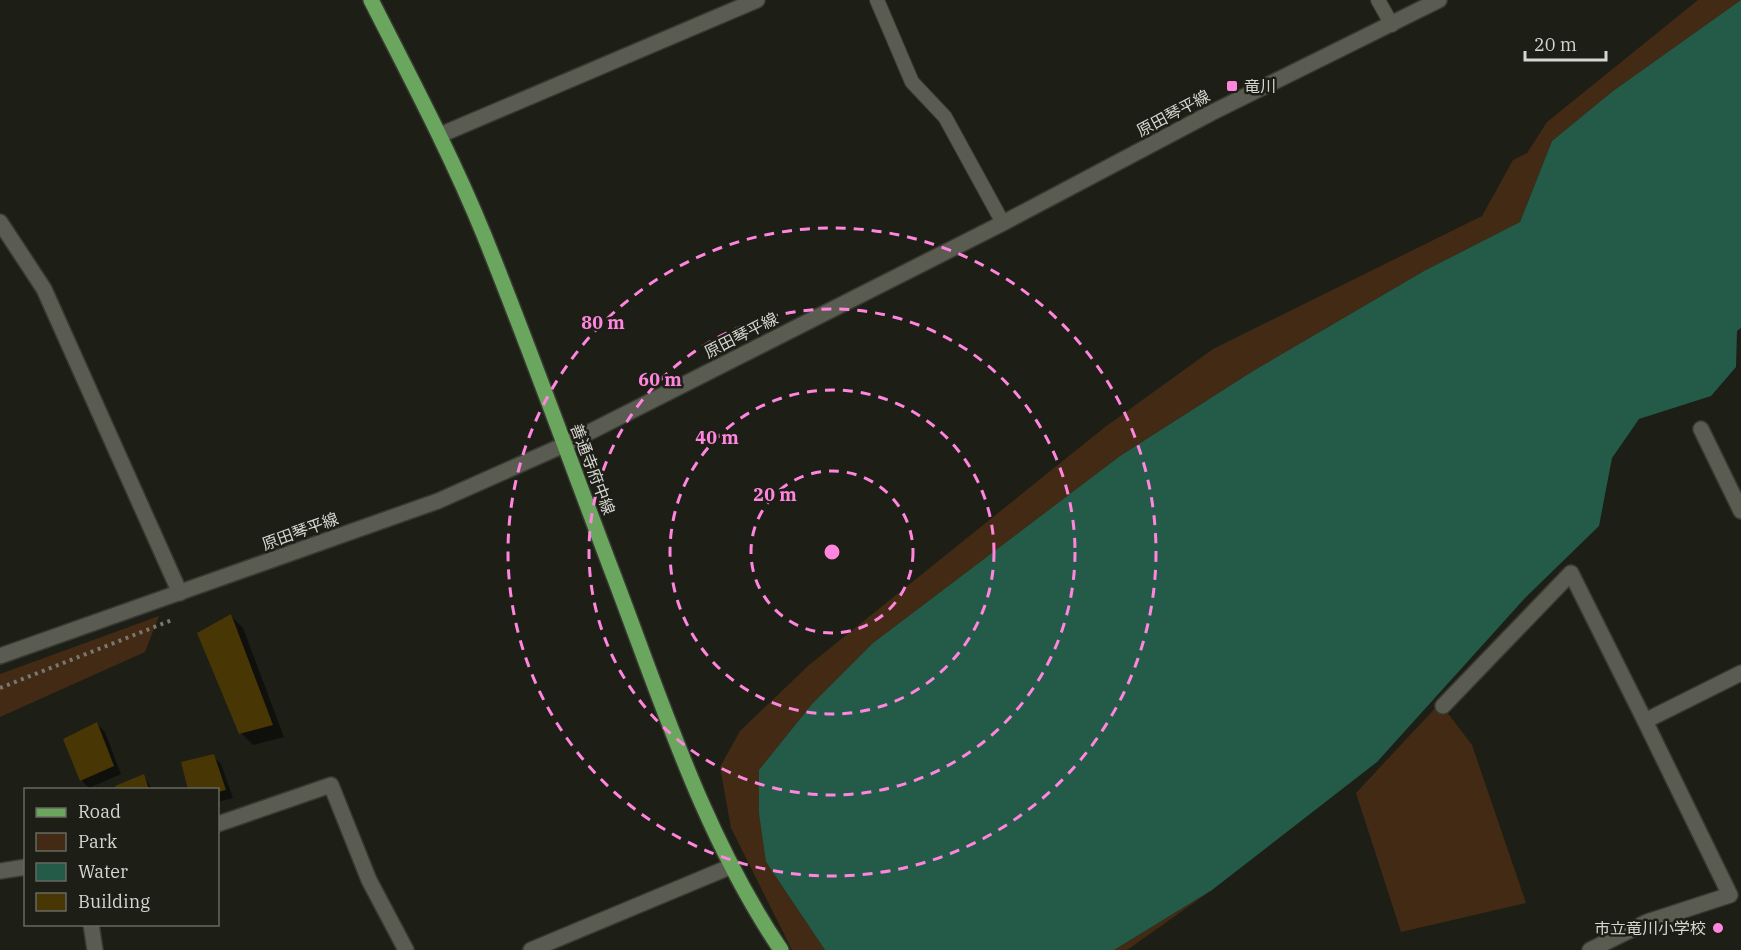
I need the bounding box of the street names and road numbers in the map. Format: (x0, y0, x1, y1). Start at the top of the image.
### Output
street label: 原田琴平線 (1133, 85, 1213, 141)
street label: 原田琴平線 (701, 308, 781, 362)
street label: 善通寺府中線 (566, 421, 620, 517)
street label: 原田琴平線 (259, 508, 341, 554)

